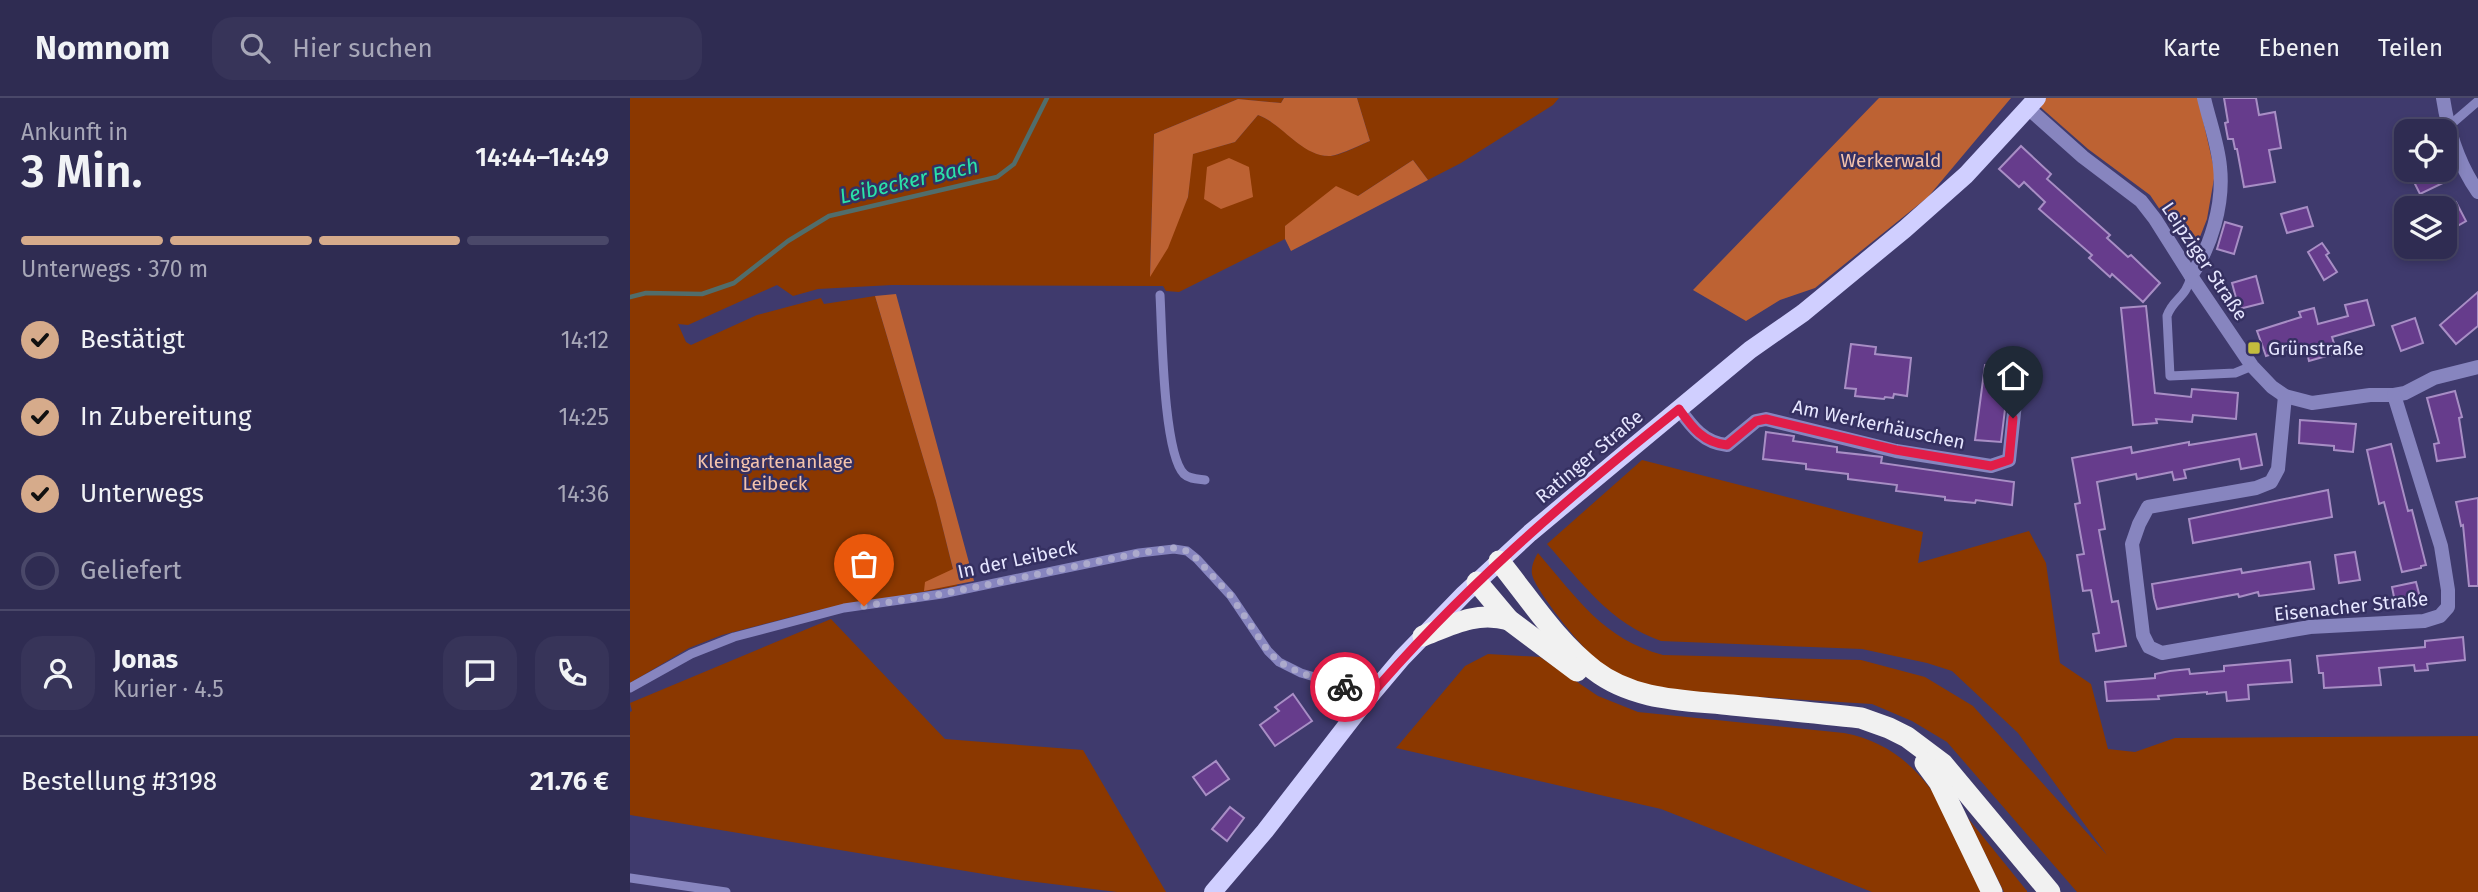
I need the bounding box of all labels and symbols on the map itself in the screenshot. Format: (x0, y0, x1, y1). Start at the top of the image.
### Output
park label: Werkerwald (1841, 149, 1941, 172)
water label: Leibecker Bach (837, 152, 981, 210)
street label: Leipziger Straße (2157, 198, 2253, 325)
place label: Grünstraße (2268, 337, 2364, 360)
marker: Grünstraße (2246, 340, 2262, 356)
pin (1983, 346, 2043, 418)
street label: Am Werkerhäuschen (1791, 395, 1967, 454)
street label: Ratinger Straße (1531, 405, 1648, 508)
park label: Kleingartenanlage Leibeck (697, 450, 853, 495)
pin (834, 534, 894, 606)
street label: In der Leibeck (956, 536, 1079, 583)
street label: Eisenacher Straße (2273, 587, 2429, 626)
courier (1310, 652, 1380, 722)

